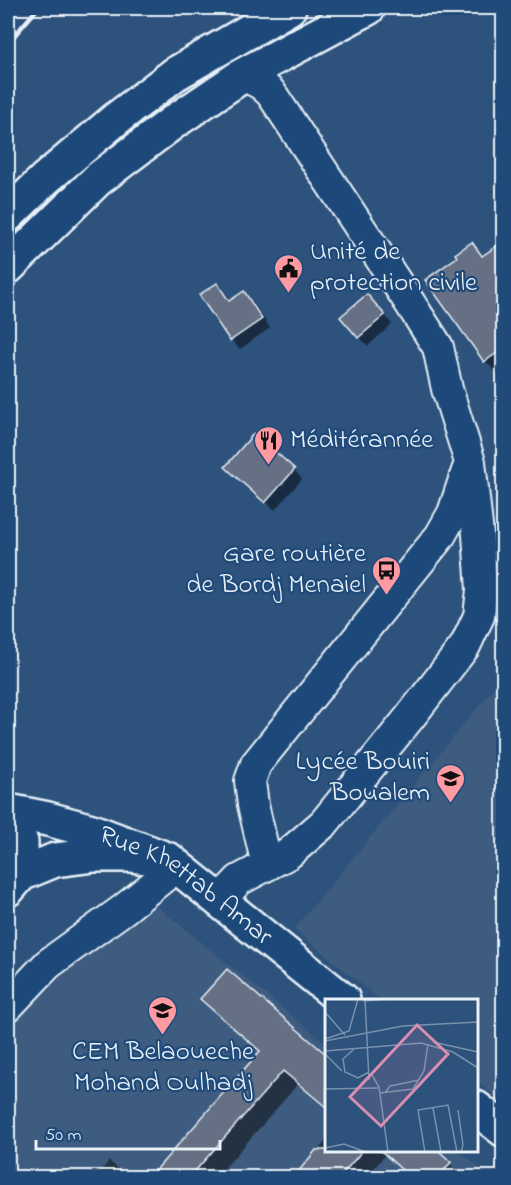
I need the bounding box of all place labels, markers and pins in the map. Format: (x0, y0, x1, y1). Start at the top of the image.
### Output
place label: Unité de protection civile (310, 233, 478, 303)
public building icon: Unité de protection civile (273, 252, 305, 294)
place label: Méditérannée (290, 421, 434, 460)
restaurant icon: Méditérannée (253, 424, 285, 466)
place label: Gare routière de Bordj Menaiel (186, 535, 367, 605)
bus stop icon: Gare routière de Bordj Menaiel (371, 554, 403, 596)
place label: Lycée Bouiri Boualem (296, 743, 430, 813)
school or university icon: Lycée Bouiri Boualem (435, 762, 467, 804)
school or university icon: CEM Belaoueche Mohand Oulhadj (147, 994, 179, 1036)
place label: CEM Belaoueche Mohand Oulhadj (72, 1033, 255, 1103)

